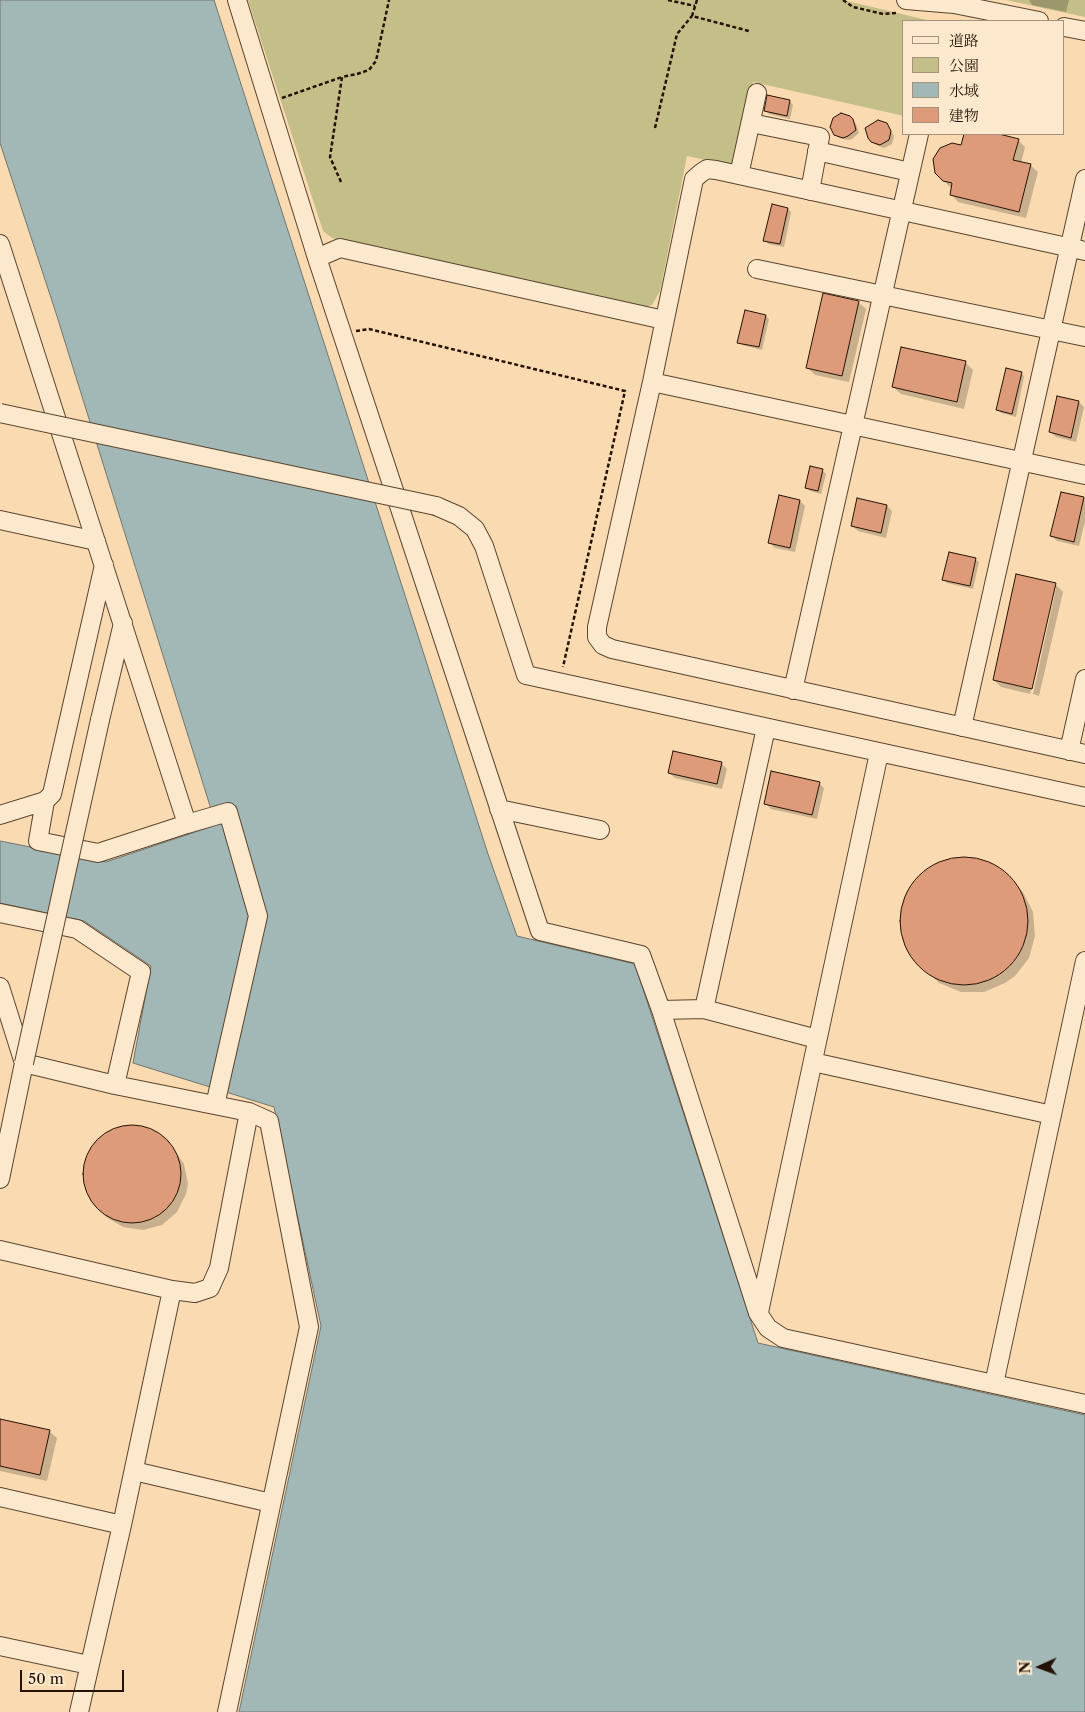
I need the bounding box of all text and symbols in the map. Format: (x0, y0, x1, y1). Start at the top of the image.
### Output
legend (902, 20, 1065, 135)
text: 道路 (949, 31, 979, 50)
text: 公園 (949, 56, 979, 75)
text: 水域 (949, 81, 979, 100)
text: 建物 (949, 106, 979, 125)
north arrow (1015, 1642, 1065, 1692)
scale bar (22, 1660, 126, 1692)
text: N (1016, 1661, 1034, 1674)
text: 50 m (28, 1669, 64, 1688)

